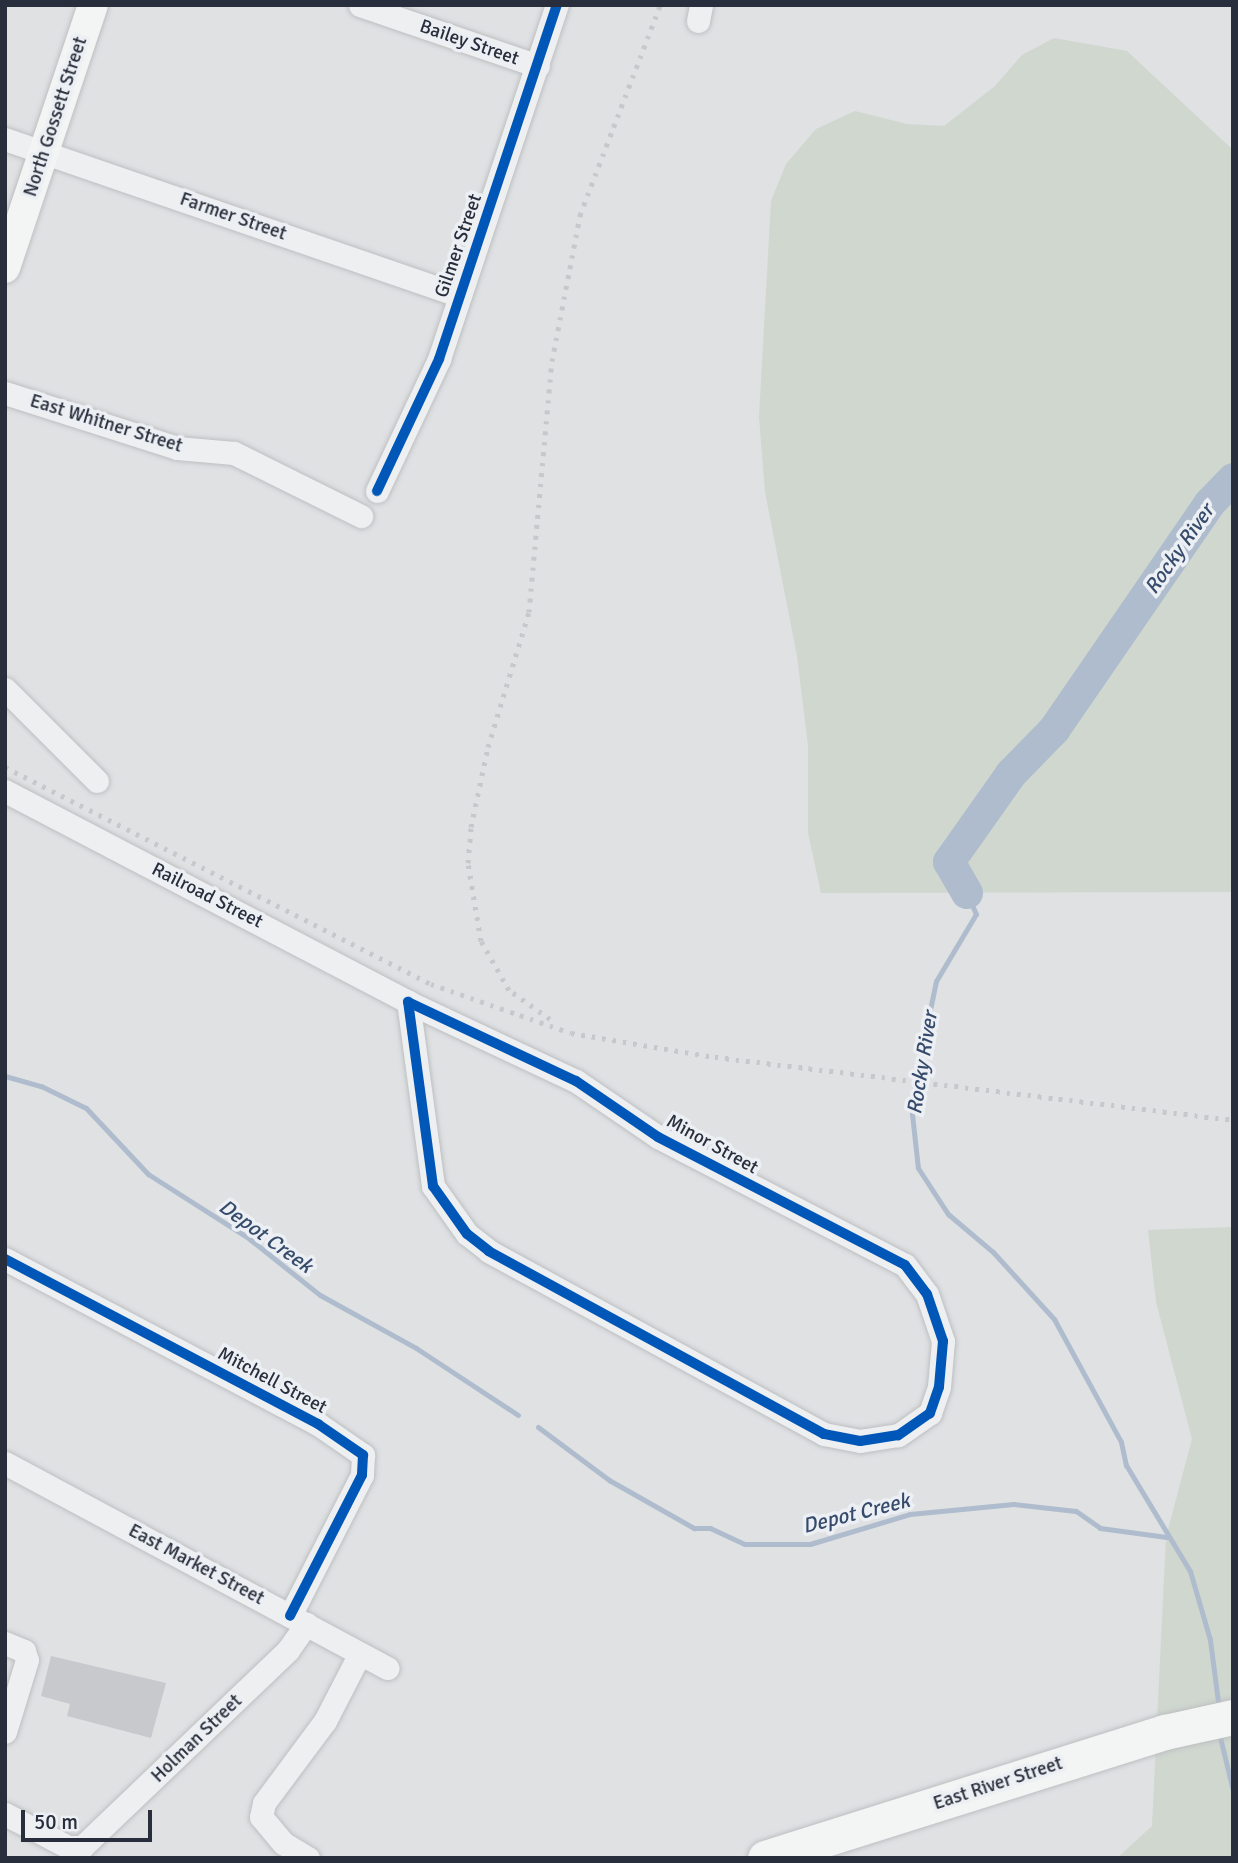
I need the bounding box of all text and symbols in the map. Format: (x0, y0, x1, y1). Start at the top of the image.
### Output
street label: Bailey Street (416, 15, 522, 71)
street label: North Gossett Street (19, 34, 93, 200)
street label: Farmer Street (177, 188, 289, 246)
street label: Gilmer Street (431, 191, 487, 301)
street label: East Whitner Street (27, 390, 185, 458)
water label: Rocky River (1139, 499, 1219, 599)
street label: Railroad Street (148, 858, 266, 934)
water label: Rocky River (901, 1010, 943, 1116)
street label: Minor Street (662, 1110, 762, 1180)
water label: Depot Creek (214, 1194, 318, 1278)
street label: Mitchell Street (214, 1343, 330, 1419)
water label: Depot Creek (800, 1488, 912, 1538)
street label: East Market Street (124, 1520, 268, 1610)
street label: Holman Street (147, 1690, 247, 1788)
street label: East River Street (931, 1752, 1065, 1816)
scale bar (24, 1797, 156, 1841)
text: 50 m (34, 1809, 78, 1835)

